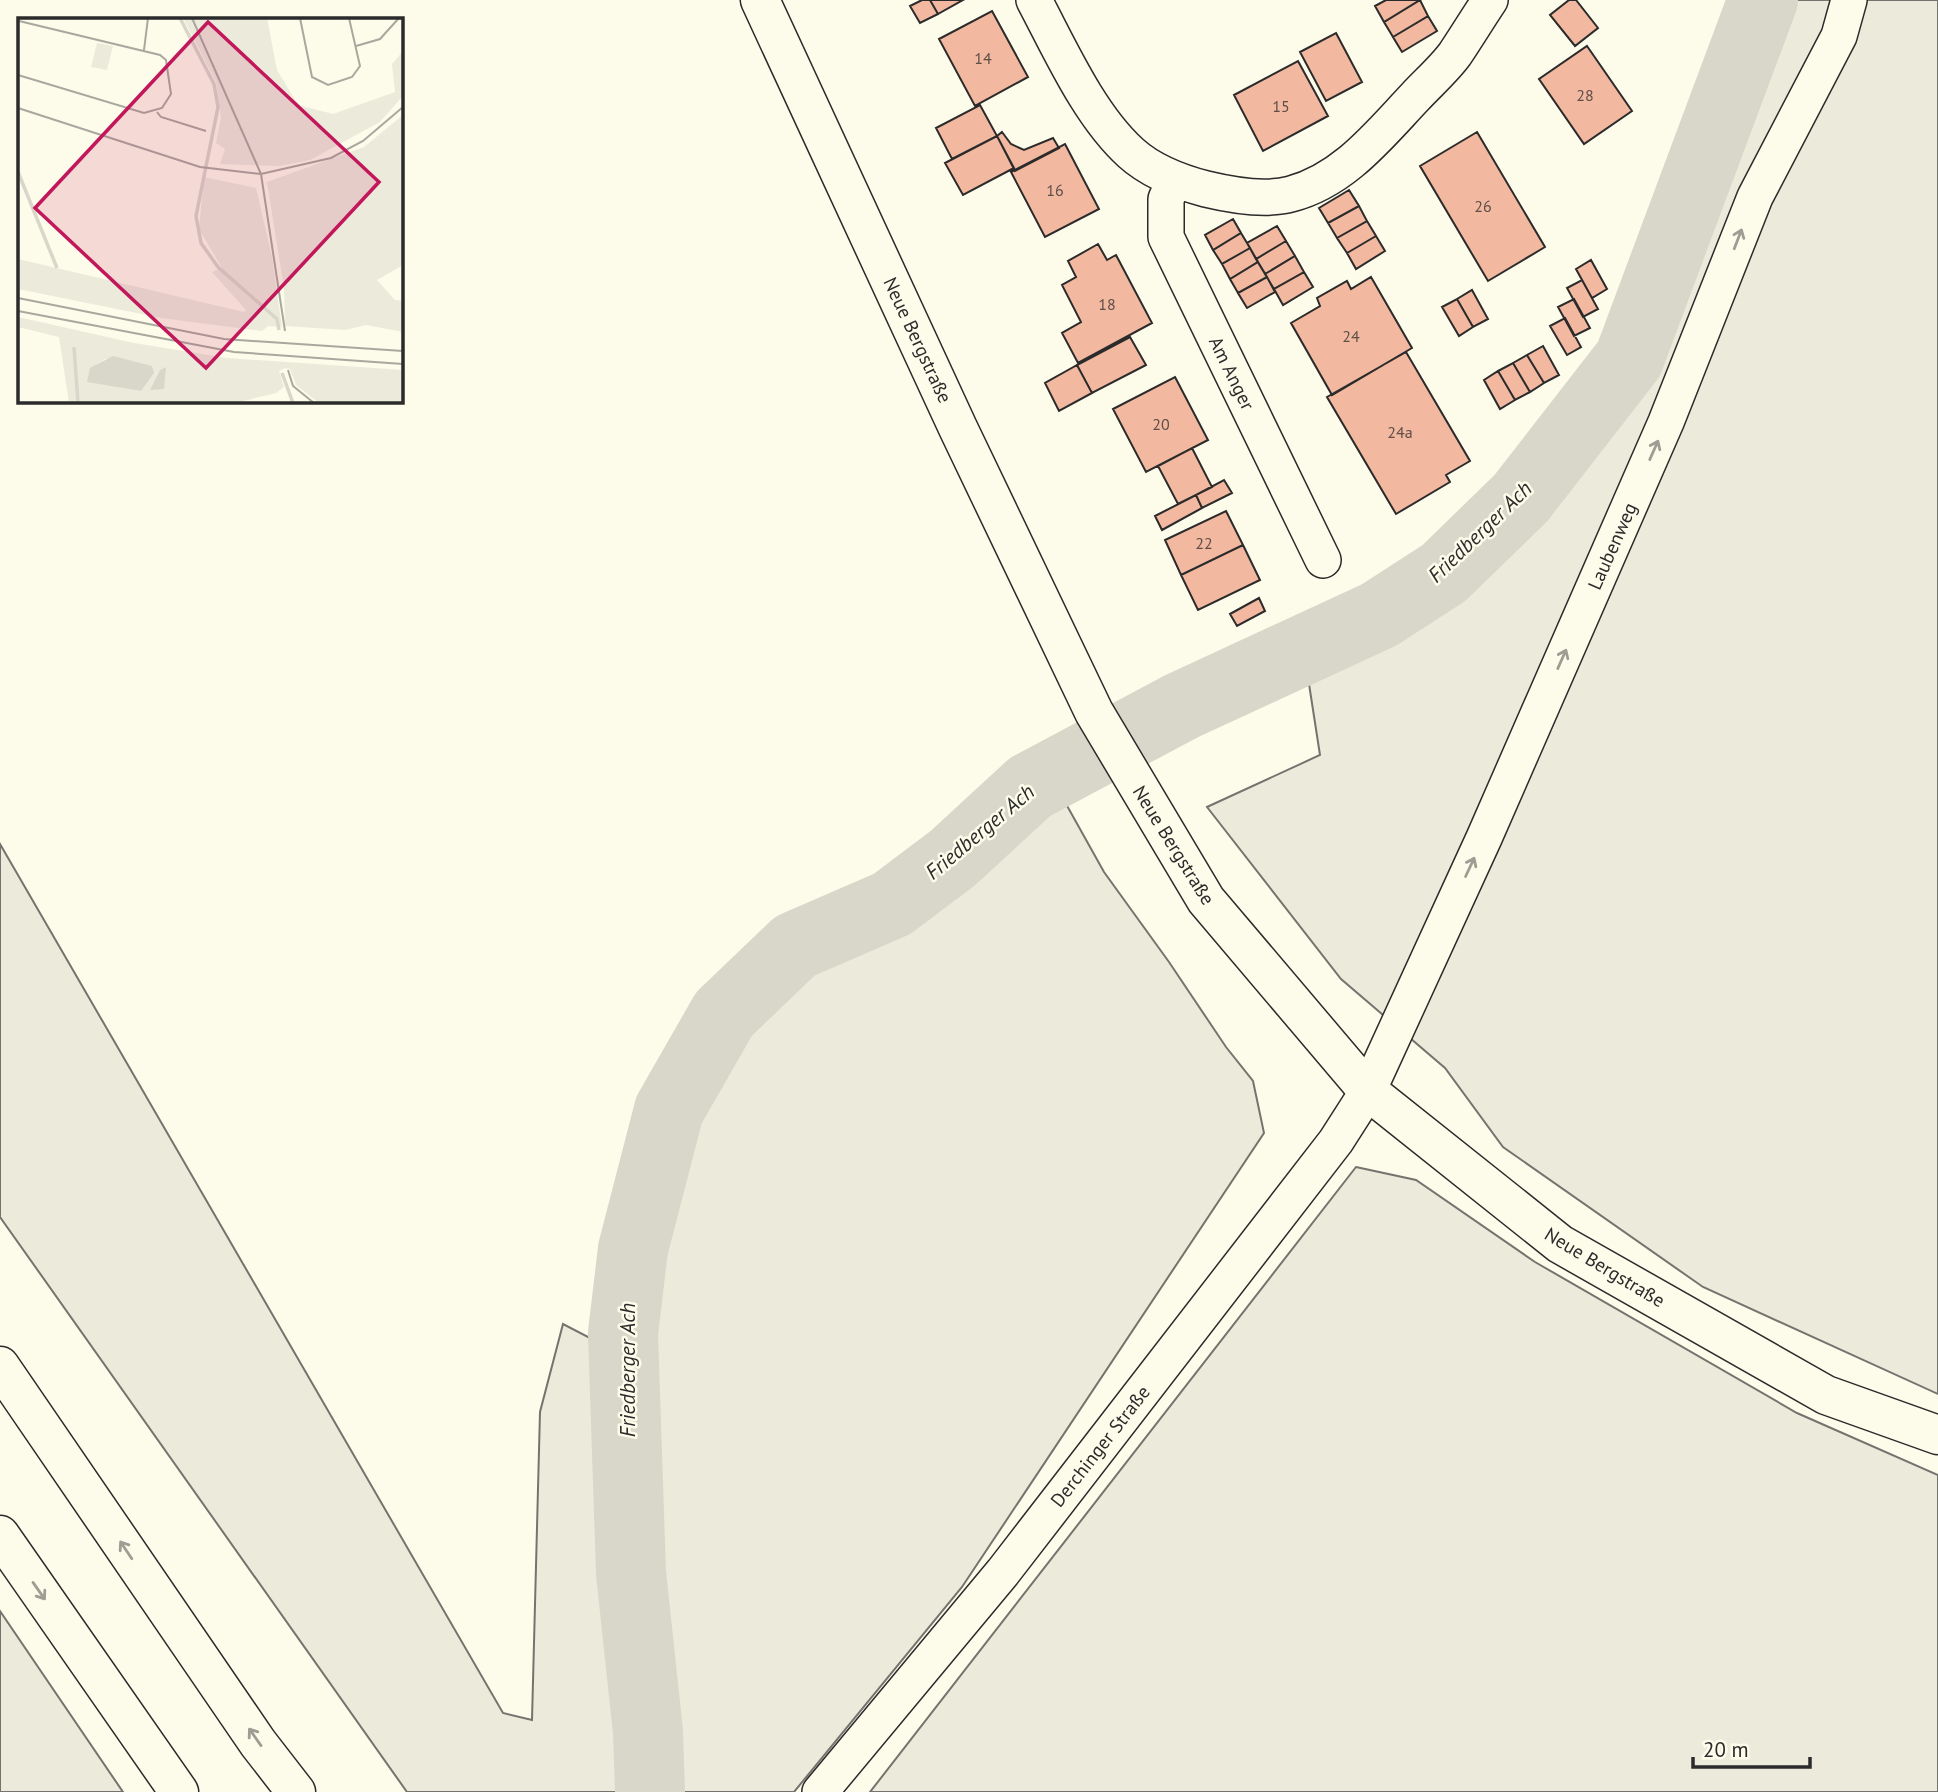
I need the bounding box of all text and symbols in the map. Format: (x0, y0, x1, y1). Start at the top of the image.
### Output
inset map (18, 18, 402, 402)
house number: 14 (974, 48, 992, 68)
house number: 28 (1576, 85, 1594, 105)
house number: 15 (1272, 96, 1290, 116)
house number: 16 (1046, 180, 1064, 200)
house number: 26 (1474, 196, 1492, 216)
one-way arrow (1733, 229, 1745, 251)
street label: Neue Bergstraße (878, 273, 958, 407)
house number: 18 (1098, 294, 1116, 314)
house number: 24 (1342, 326, 1360, 346)
street label: Am Anger (1204, 332, 1260, 414)
house number: 20 (1152, 414, 1170, 434)
house number: 24a (1387, 422, 1413, 442)
one-way arrow (1648, 440, 1661, 462)
water label: Friedberger Ach (1422, 475, 1537, 588)
street label: Laubenweg (1582, 499, 1642, 593)
house number: 22 (1195, 533, 1213, 553)
one-way arrow (1556, 649, 1569, 670)
water label: Friedberger Ach (920, 778, 1040, 885)
street label: Neue Bergstraße (1128, 781, 1220, 909)
one-way arrow (1464, 857, 1477, 878)
street label: Neue Bergstraße (1541, 1222, 1669, 1312)
water label: Friedberger Ach (614, 1303, 641, 1437)
street label: Derchinger Straße (1045, 1380, 1155, 1512)
one-way arrow (119, 1541, 133, 1560)
one-way arrow (32, 1581, 46, 1600)
scale bar (1693, 1726, 1810, 1770)
one-way arrow (248, 1728, 262, 1747)
text: 20 m (1703, 1736, 1749, 1763)

